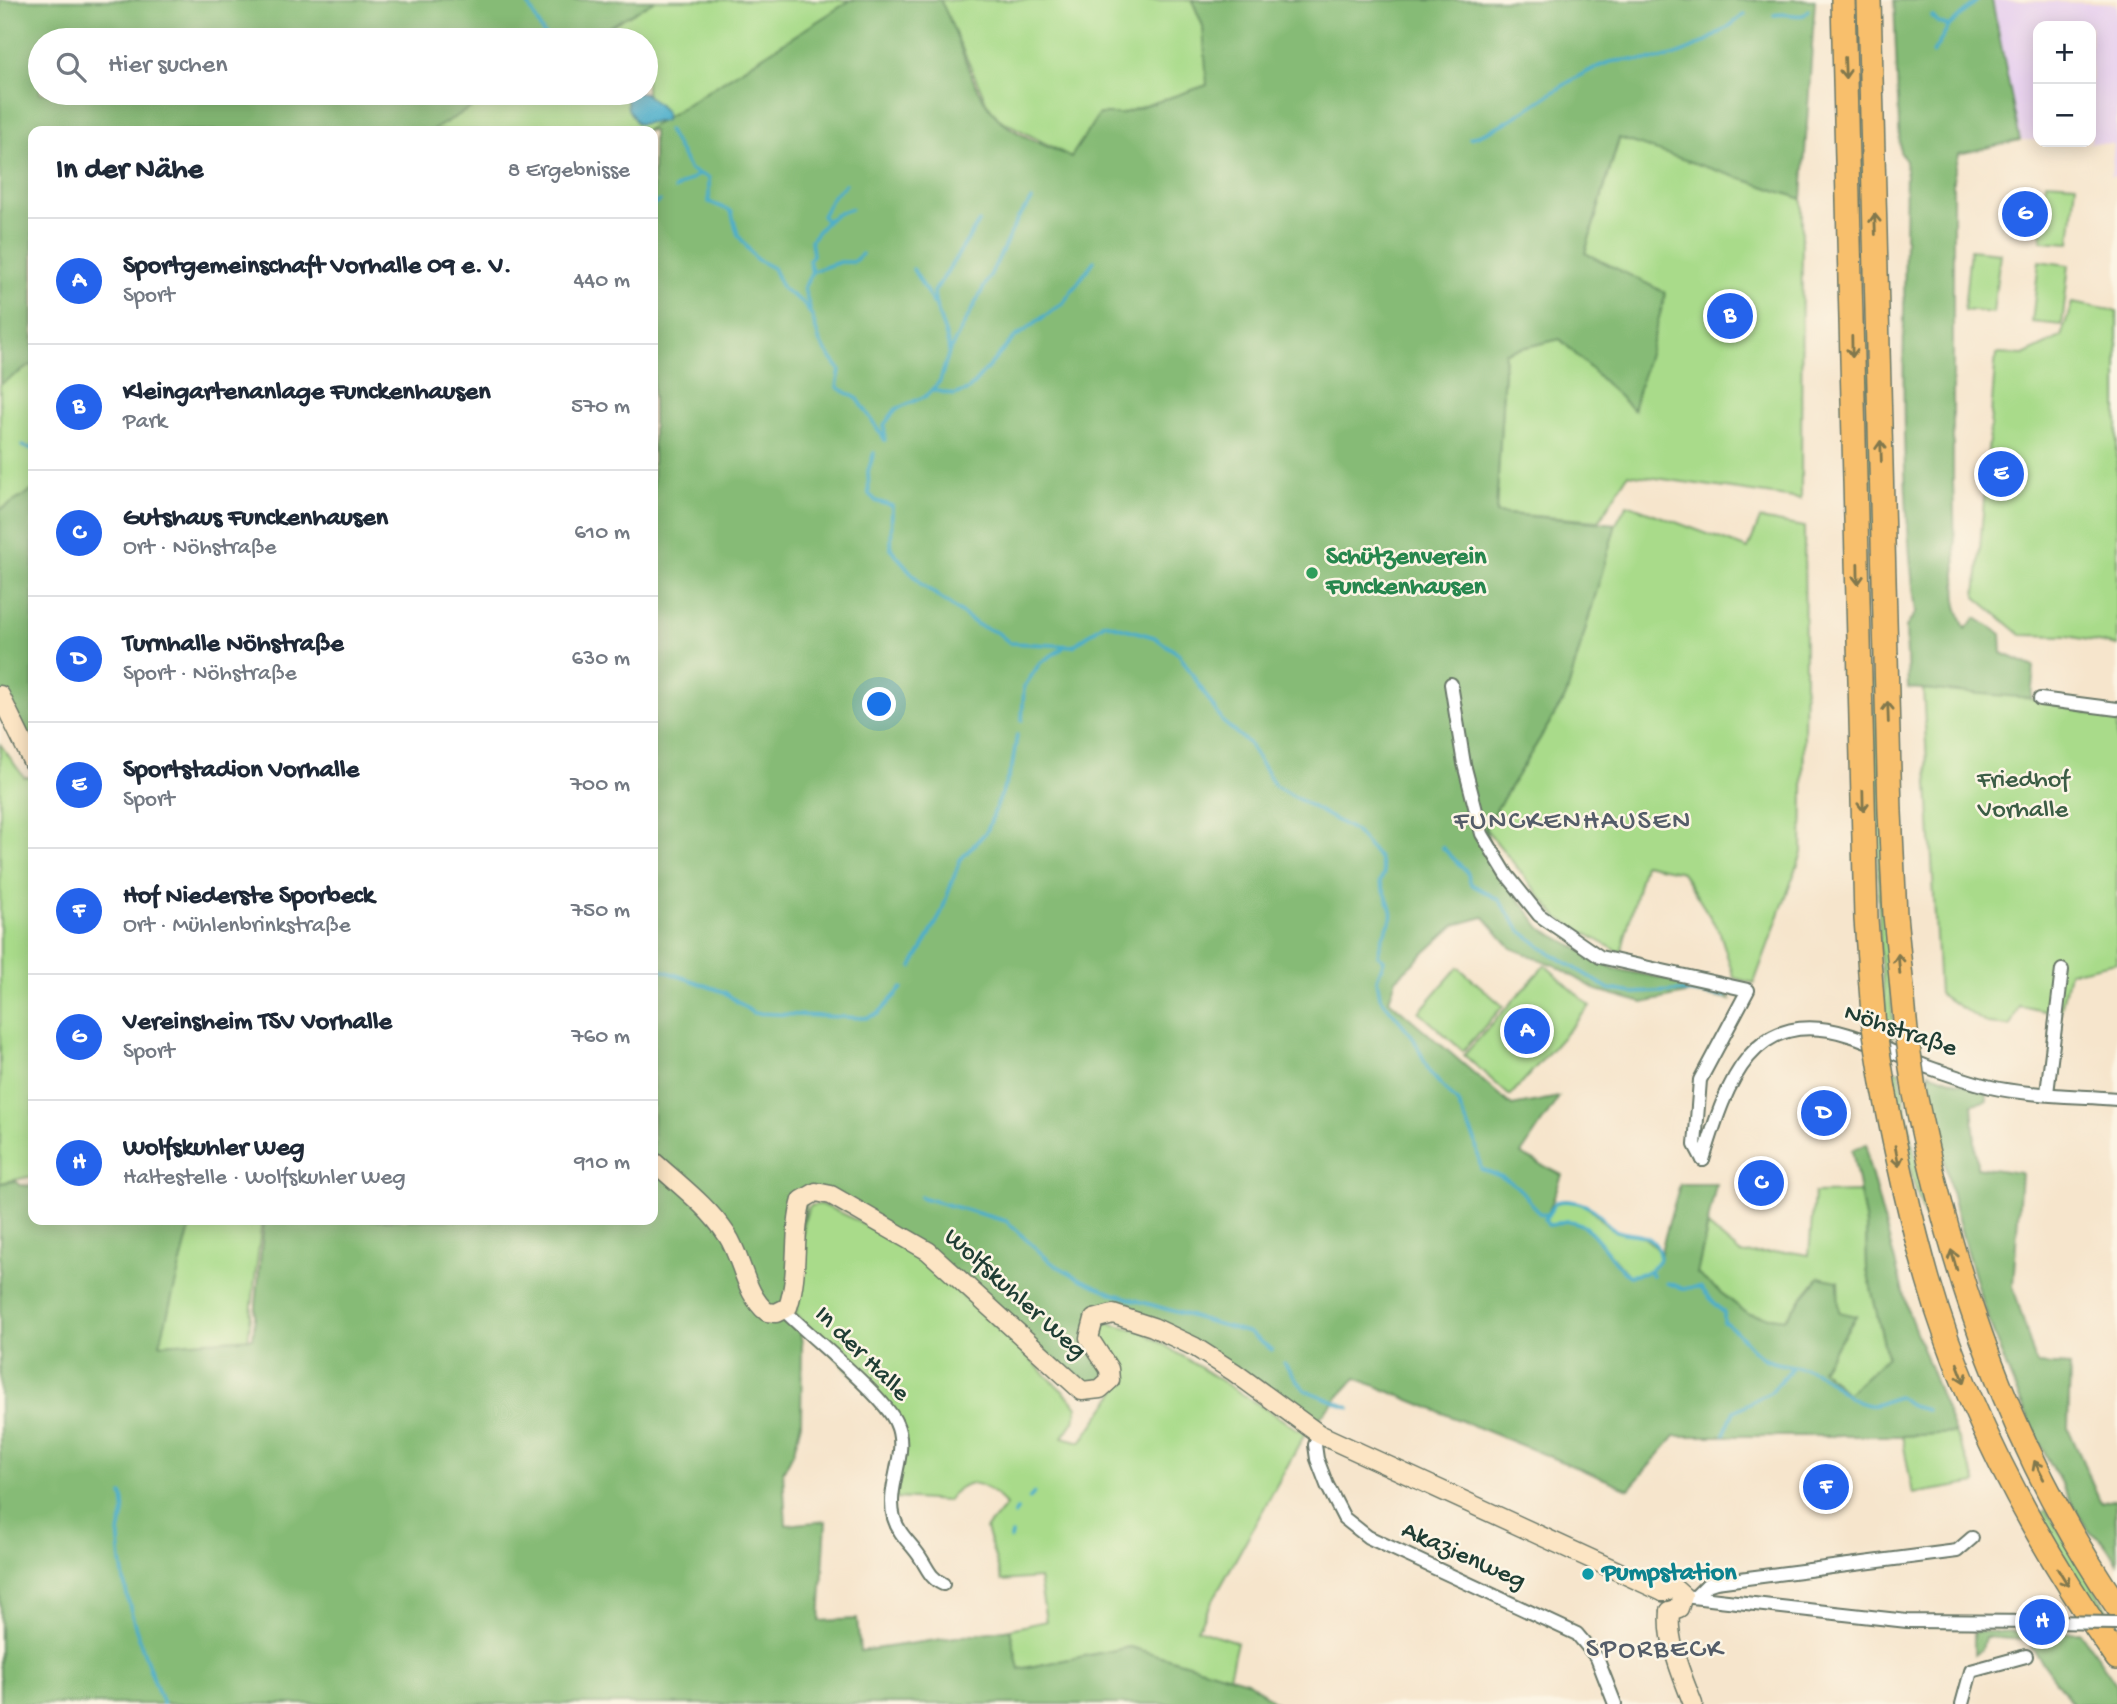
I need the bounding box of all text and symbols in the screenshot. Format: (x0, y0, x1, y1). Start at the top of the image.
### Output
map controls (2033, 21, 2096, 147)
button: + (2033, 21, 2096, 84)
search box (28, 28, 658, 105)
icon: search (52, 48, 90, 86)
text: Hier suchen (108, 51, 228, 82)
one-way arrow (1838, 56, 1851, 79)
button: − (2033, 84, 2096, 147)
text: In der Nähe (56, 154, 203, 189)
text: 8 Ergebnisse (508, 158, 630, 185)
pin: G (2002, 188, 2048, 240)
one-way arrow (1868, 212, 1881, 235)
text: Sportgemeinschaft Vorhalle 09 e. V. (123, 252, 512, 283)
text: A (72, 268, 86, 295)
text: 440 m (573, 268, 630, 295)
text: Sport (123, 283, 174, 310)
pin: B (1707, 290, 1753, 342)
one-way arrow (1846, 335, 1859, 358)
text: Kleingartenanlage Funckenhausen (123, 378, 491, 409)
text: B (73, 394, 85, 421)
text: 570 m (571, 394, 630, 421)
text: Park (123, 409, 167, 436)
one-way arrow (1874, 440, 1887, 463)
pin: E (1978, 448, 2024, 500)
text: Gutshaus Funckenhausen (123, 504, 388, 535)
text: C (73, 520, 85, 547)
text: 610 m (574, 520, 630, 547)
text: Ort · Nöhstraße (123, 535, 276, 562)
place label: Schützenverein Funckenhausen (1325, 543, 1487, 604)
one-way arrow (1851, 562, 1865, 585)
marker: Schützenverein Funckenhausen (1304, 565, 1320, 581)
text: Turnhalle Nöhstraße (123, 630, 344, 661)
text: D (72, 646, 87, 673)
text: 630 m (572, 646, 630, 673)
text: Sport · Nöhstraße (123, 661, 297, 688)
your location (862, 687, 896, 721)
one-way arrow (1881, 701, 1894, 724)
text: Sportstadion Vorhalle (123, 756, 359, 787)
park label: Friedhof Vorhalle (1976, 766, 2071, 827)
text: E (72, 772, 86, 799)
text: 700 m (570, 772, 630, 799)
text: Sport (123, 787, 174, 814)
one-way arrow (1857, 790, 1870, 813)
district label: FUNCKENHAUSEN (1453, 806, 1692, 839)
text: Hof Niederste Sporbeck (123, 882, 374, 913)
text: F (73, 898, 85, 925)
text: 750 m (571, 898, 630, 925)
text: Ort · Mühlenbrinkstraße (123, 913, 351, 940)
one-way arrow (1892, 953, 1905, 975)
street label: Nöhstraße (1839, 998, 1961, 1066)
pin: A (1504, 1005, 1550, 1057)
text: Vereinsheim TSV Vorhalle (123, 1008, 392, 1039)
text: G (72, 1024, 86, 1051)
text: 760 m (572, 1024, 630, 1051)
text: Sport (123, 1039, 174, 1066)
pin: D (1801, 1087, 1847, 1139)
text: Wolfskuhler Weg (123, 1134, 304, 1165)
one-way arrow (1891, 1144, 1904, 1167)
text: H (72, 1150, 86, 1177)
text: 910 m (574, 1150, 630, 1177)
pin: C (1738, 1157, 1784, 1209)
text: Haltestelle · Wolfskuhler Weg (123, 1165, 406, 1192)
street label: Wolfskuhler Weg (936, 1223, 1092, 1367)
one-way arrow (1947, 1249, 1960, 1272)
street label: In der Halle (807, 1301, 916, 1410)
one-way arrow (1956, 1362, 1969, 1384)
pin: F (1803, 1461, 1849, 1513)
one-way arrow (2031, 1461, 2045, 1481)
street label: Akazienweg (1396, 1516, 1530, 1598)
place label: Pumpstation (1600, 1559, 1737, 1590)
marker: Pumpstation (1580, 1566, 1596, 1582)
one-way arrow (2056, 1566, 2070, 1586)
pin: H (2019, 1596, 2065, 1648)
district label: SPORBECK (1586, 1634, 1725, 1667)

